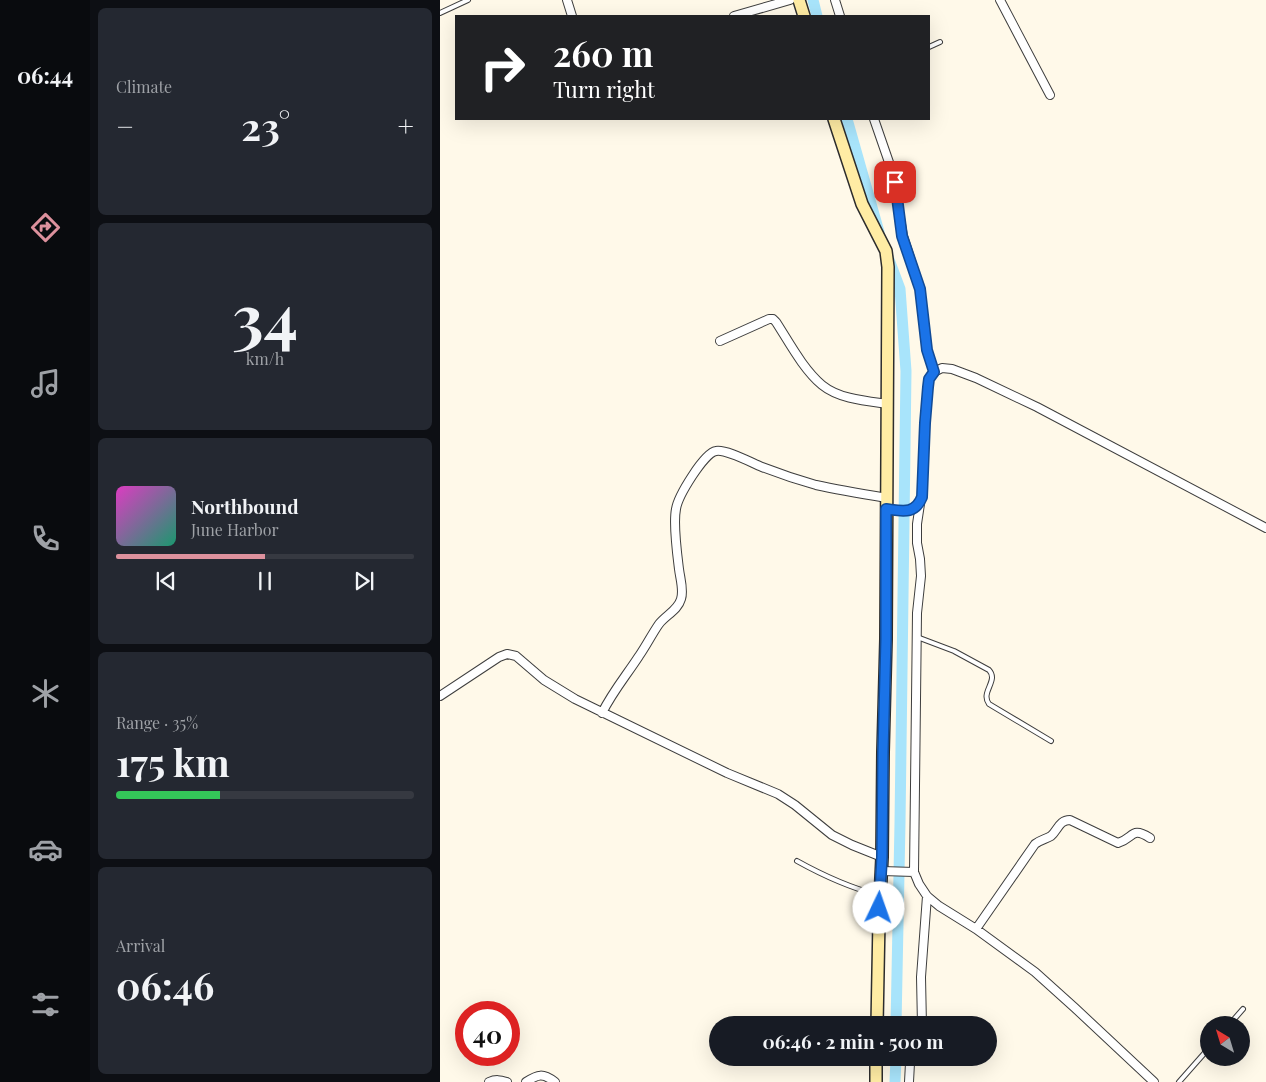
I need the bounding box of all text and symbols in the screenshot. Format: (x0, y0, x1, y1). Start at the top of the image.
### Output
text: 260 m (553, 29, 653, 76)
icon: right (470, 35, 535, 100)
text: 06:44 (17, 60, 73, 90)
text: Turn right (553, 74, 655, 104)
text: Climate (116, 76, 172, 97)
text: 23° (241, 100, 290, 151)
text: − (116, 107, 134, 144)
text: + (398, 107, 414, 144)
pin (874, 161, 916, 203)
icon: arrive (881, 168, 909, 196)
icon: directions (28, 210, 63, 245)
text: 34 (232, 272, 298, 358)
text: km/h (246, 348, 284, 369)
icon: music (28, 366, 63, 401)
text: Northbound (191, 493, 299, 519)
text: June Harbor (191, 519, 279, 540)
icon: phone (28, 521, 63, 556)
icon: previous (152, 567, 180, 595)
icon: pause (251, 567, 279, 595)
icon: next (350, 567, 378, 595)
icon: climate (28, 676, 63, 711)
text: Range · 35% (116, 712, 198, 733)
text: 175 km (116, 736, 230, 787)
icon: car (28, 832, 63, 867)
position arrow (852, 881, 904, 933)
text: Arrival (116, 935, 165, 956)
text: 06:46 (116, 959, 214, 1010)
icon: filters (28, 987, 63, 1022)
speed limit sign: 40 (455, 1001, 520, 1066)
north arrow (1200, 1016, 1250, 1066)
map controls (1200, 1016, 1250, 1066)
text: 06:46 · 2 min · 500 m (762, 1028, 944, 1054)

